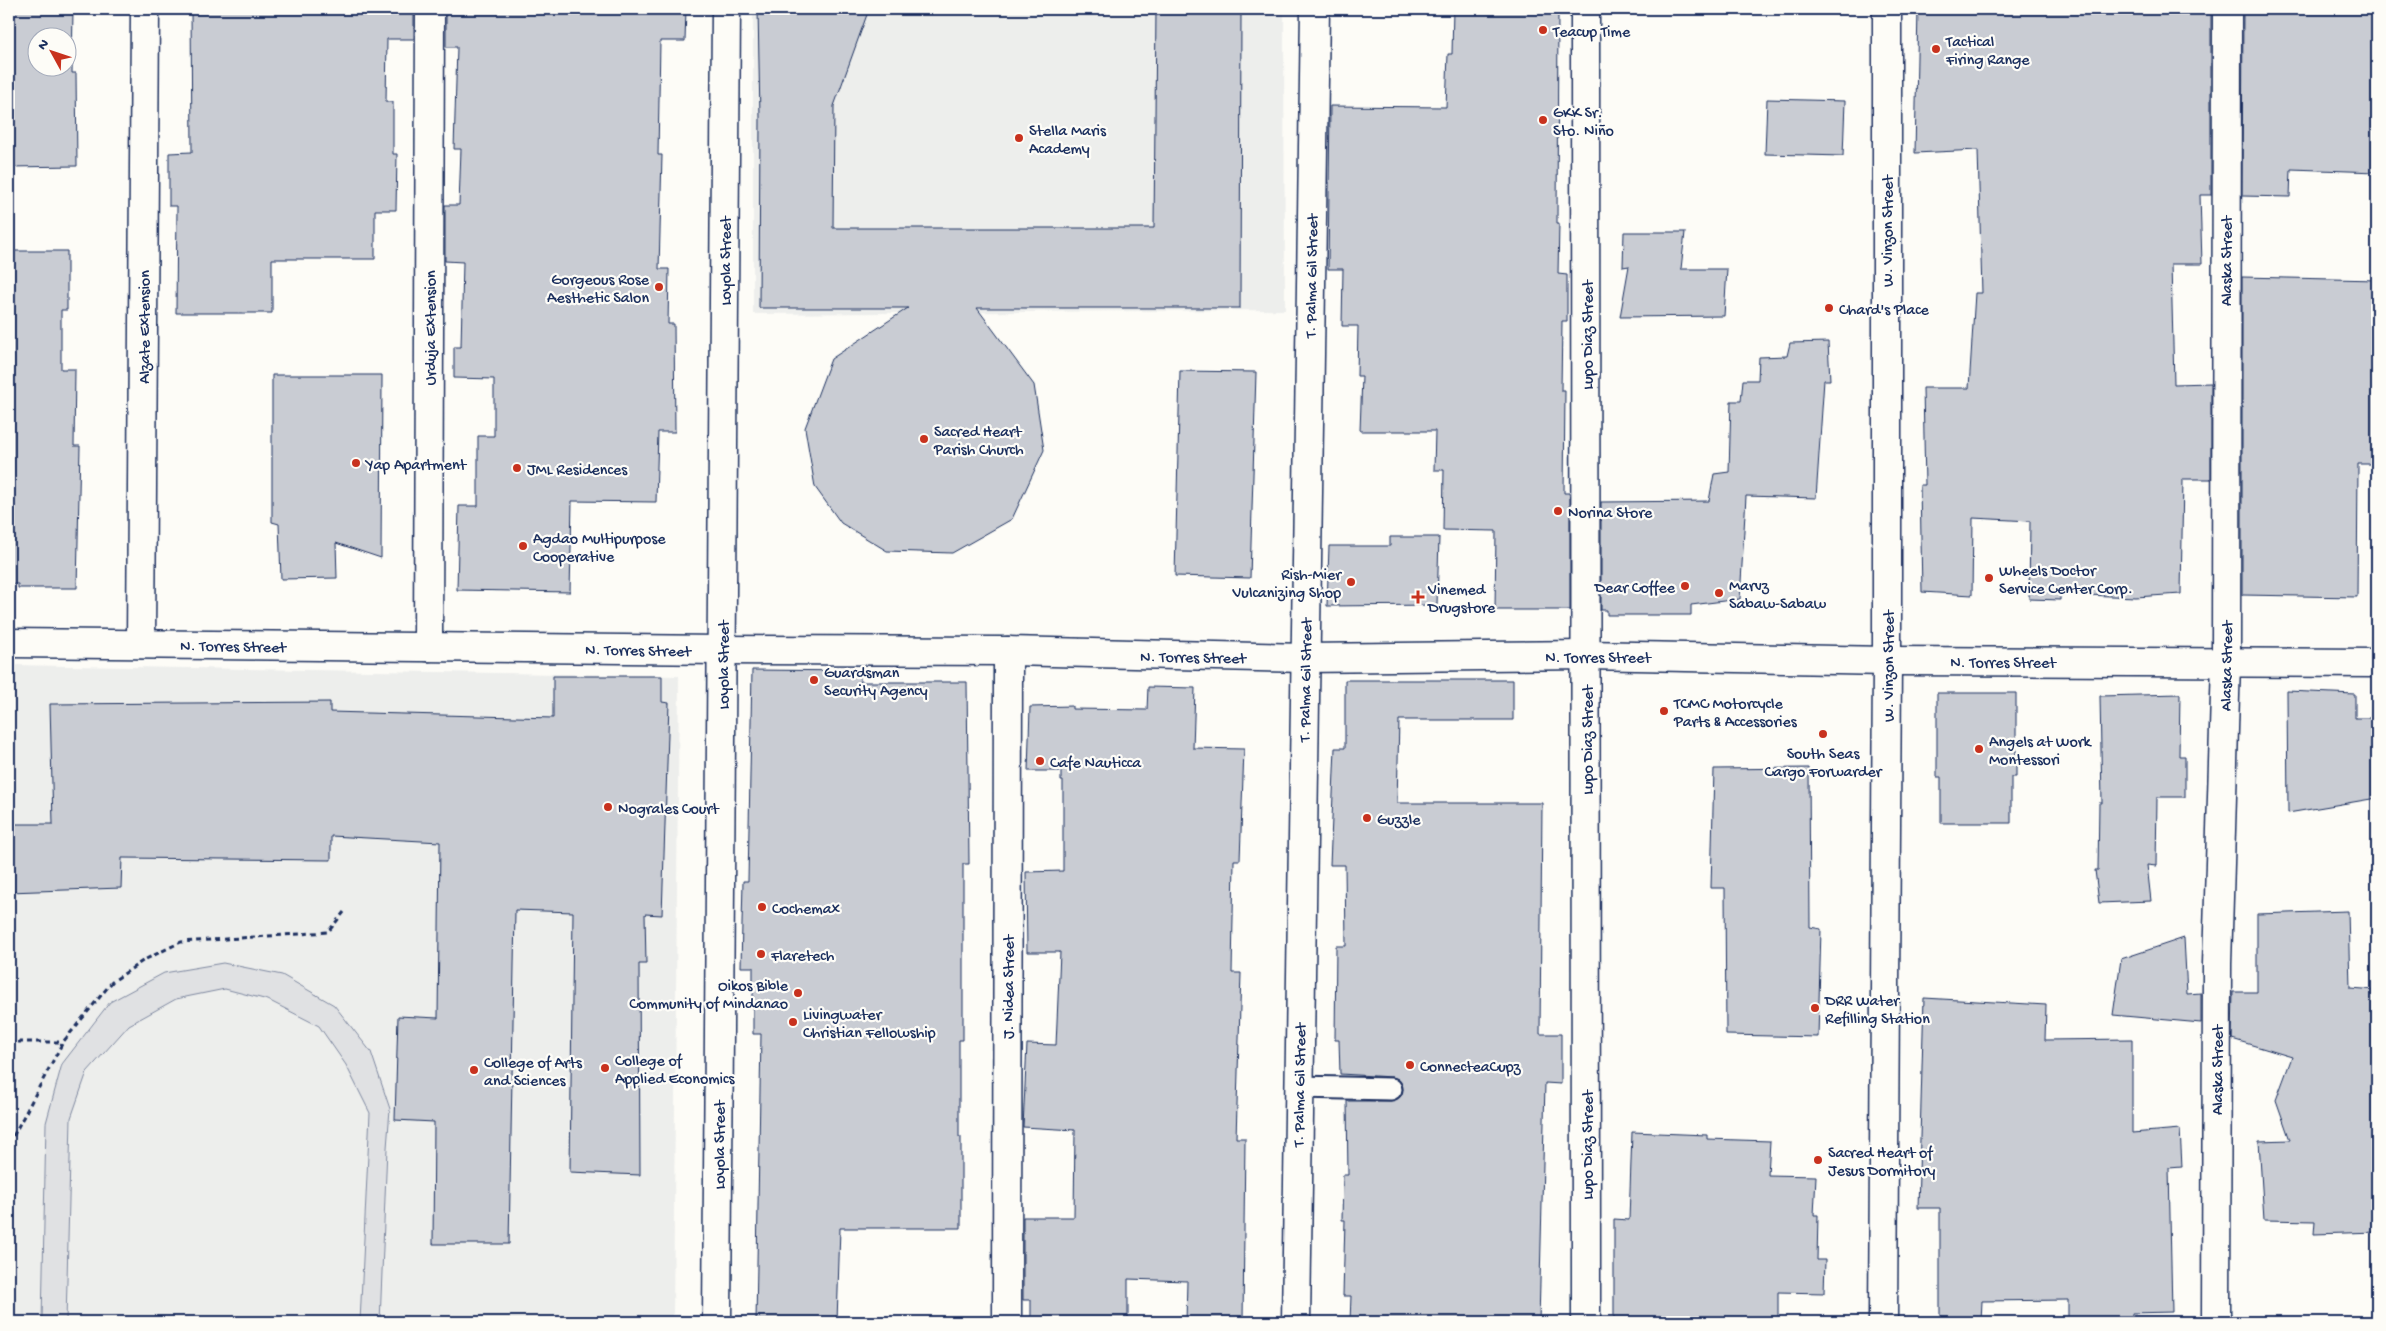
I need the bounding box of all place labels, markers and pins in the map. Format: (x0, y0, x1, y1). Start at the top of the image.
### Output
marker: Teacup Time (1537, 24, 1549, 36)
place label: Teacup Time (1552, 24, 1631, 43)
place label: Tactical Firing Range (1945, 34, 2030, 71)
marker: Tactical Firing Range (1930, 43, 1942, 55)
place label: GKK Sr. Sto. Niño (1553, 105, 1614, 142)
marker: GKK Sr. Sto. Niño (1537, 114, 1549, 126)
place label: Stella Maris Academy (1029, 123, 1107, 160)
marker: Stella Maris Academy (1013, 132, 1025, 144)
place label: Gorgeous Rose Aesthetic Salon (547, 272, 650, 309)
marker: Gorgeous Rose Aesthetic Salon (653, 281, 665, 293)
marker: Chard's Place (1823, 302, 1835, 314)
place label: Chard's Place (1839, 302, 1930, 321)
place label: Sacred Heart Parish Church (933, 424, 1024, 461)
marker: Sacred Heart Parish Church (918, 433, 930, 445)
marker: Yap Apartment (350, 457, 362, 469)
place label: Yap Apartment (364, 457, 468, 476)
marker: JML Residences (511, 462, 523, 474)
place label: JML Residences (527, 462, 628, 481)
marker: Norina Store (1552, 505, 1564, 517)
place label: Norina Store (1568, 505, 1653, 524)
place label: Agdao Multipurpose Cooperative (533, 531, 666, 568)
marker: Agdao Multipurpose Cooperative (517, 540, 529, 552)
place label: Wheels Doctor Service Center Corp. (1999, 563, 2133, 600)
place label: Rish-Mier Vulcanizing Shop (1231, 567, 1342, 604)
marker: Wheels Doctor Service Center Corp. (1983, 572, 1995, 584)
marker: Rish-Mier Vulcanizing Shop (1345, 576, 1357, 588)
place label: Marvz Sabaw-Sabaw (1729, 578, 1827, 615)
place label: Dear Coffee (1594, 580, 1676, 599)
marker: Dear Coffee (1679, 580, 1691, 592)
place label: Vinemed Drugstore (1427, 582, 1496, 619)
marker: Marvz Sabaw-Sabaw (1713, 587, 1725, 599)
marker: Vinemed Drugstore (1412, 591, 1424, 603)
place label: Guardsman Security Agency (824, 665, 928, 702)
marker: Guardsman Security Agency (808, 674, 820, 686)
place label: TCMC Motorcycle Parts & Accessories (1673, 696, 1798, 733)
marker: TCMC Motorcycle Parts & Accessories (1658, 705, 1670, 717)
marker: South Seas Cargo Forwarder (1817, 728, 1829, 740)
place label: Angels at Work Montessori (1989, 734, 2092, 771)
marker: Angels at Work Montessori (1973, 743, 1985, 755)
place label: South Seas Cargo Forwarder (1765, 746, 1883, 783)
marker: Cafe Nauticca (1034, 755, 1046, 767)
place label: Cafe Nauticca (1050, 755, 1142, 774)
marker: Nograles Court (602, 801, 614, 813)
place label: Nograles Court (618, 801, 720, 820)
marker: Guzzle (1361, 812, 1373, 824)
place label: Guzzle (1377, 812, 1421, 831)
marker: Cochemax (756, 901, 768, 913)
place label: Cochemax (772, 901, 841, 920)
marker: Flaretech (755, 948, 767, 960)
place label: Flaretech (770, 948, 835, 967)
place label: Oikos Bible Community of Mindanao (629, 978, 789, 1015)
marker: Oikos Bible Community of Mindanao (792, 987, 804, 999)
place label: DRR Water Refilling Station (1824, 993, 1930, 1030)
marker: DRR Water Refilling Station (1809, 1002, 1821, 1014)
place label: Livingwater Christian Fellowship (803, 1007, 936, 1044)
marker: Livingwater Christian Fellowship (787, 1016, 799, 1028)
place label: College of Applied Economics (615, 1053, 735, 1090)
place label: College of Arts and Sciences (484, 1055, 583, 1092)
marker: ConnecteaCupz (1404, 1059, 1416, 1071)
place label: ConnecteaCupz (1420, 1059, 1522, 1078)
marker: College of Applied Economics (599, 1062, 611, 1074)
marker: College of Arts and Sciences (468, 1064, 480, 1076)
place label: Sacred Heart of Jesus Dormitory (1828, 1145, 1936, 1182)
marker: Sacred Heart of Jesus Dormitory (1812, 1154, 1824, 1166)

